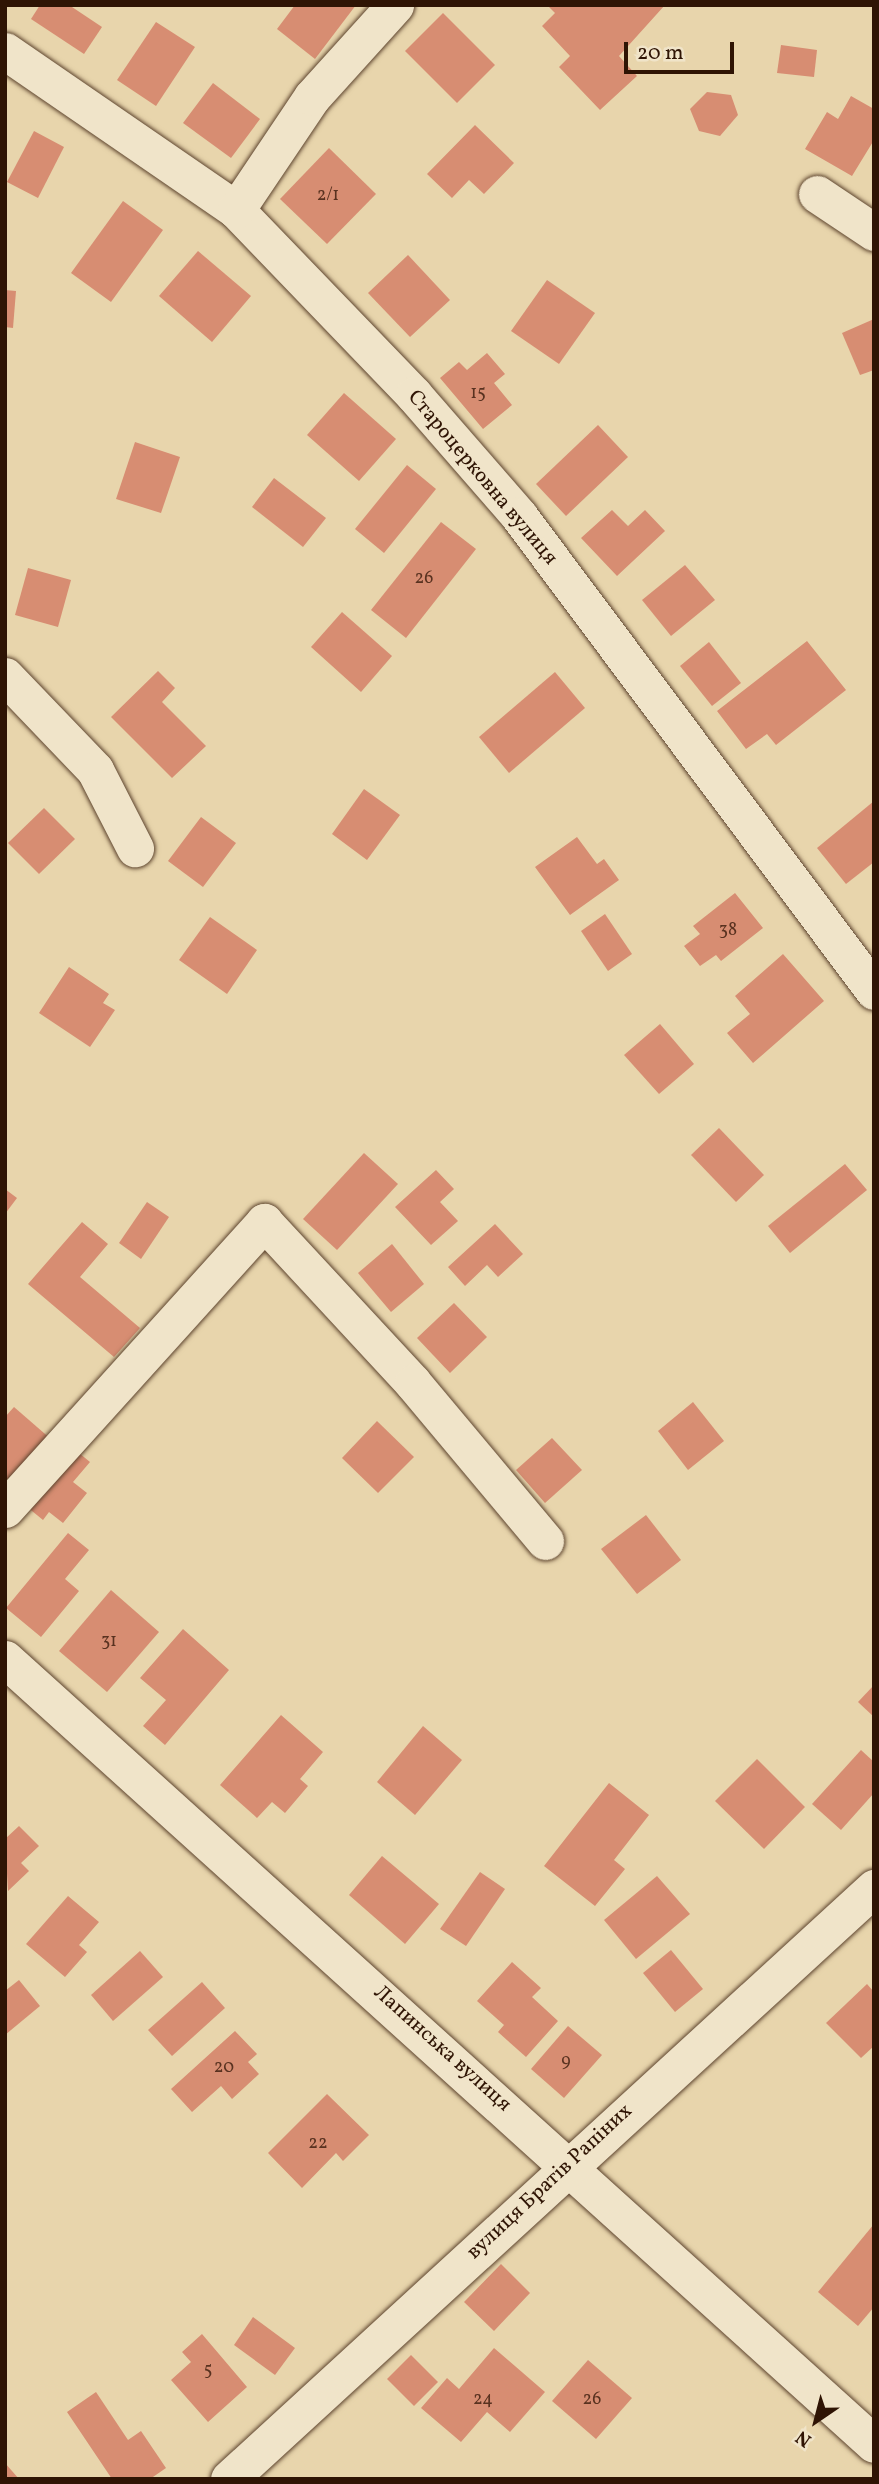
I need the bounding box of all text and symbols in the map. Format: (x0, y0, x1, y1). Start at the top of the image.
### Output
scale bar (627, 28, 737, 72)
text: 20 m (637, 39, 683, 68)
house number: 2/1 (317, 185, 339, 207)
house number: 15 (470, 383, 486, 405)
street label: Староцерковна вулиця (402, 385, 562, 571)
house number: 26 (415, 568, 433, 590)
house number: 38 (719, 920, 737, 942)
house number: 31 (101, 1631, 117, 1653)
street label: Лапинська вулиця (368, 1981, 516, 2117)
house number: 9 (561, 2051, 571, 2073)
house number: 20 (214, 2057, 234, 2079)
street label: вулиця Братів Рапіних (462, 2099, 638, 2265)
house number: 22 (308, 2133, 328, 2155)
house number: 5 (204, 2360, 212, 2382)
north arrow (781, 2386, 851, 2456)
house number: 24 (473, 2389, 493, 2411)
house number: 26 (583, 2389, 601, 2411)
text: N (791, 2424, 817, 2453)

